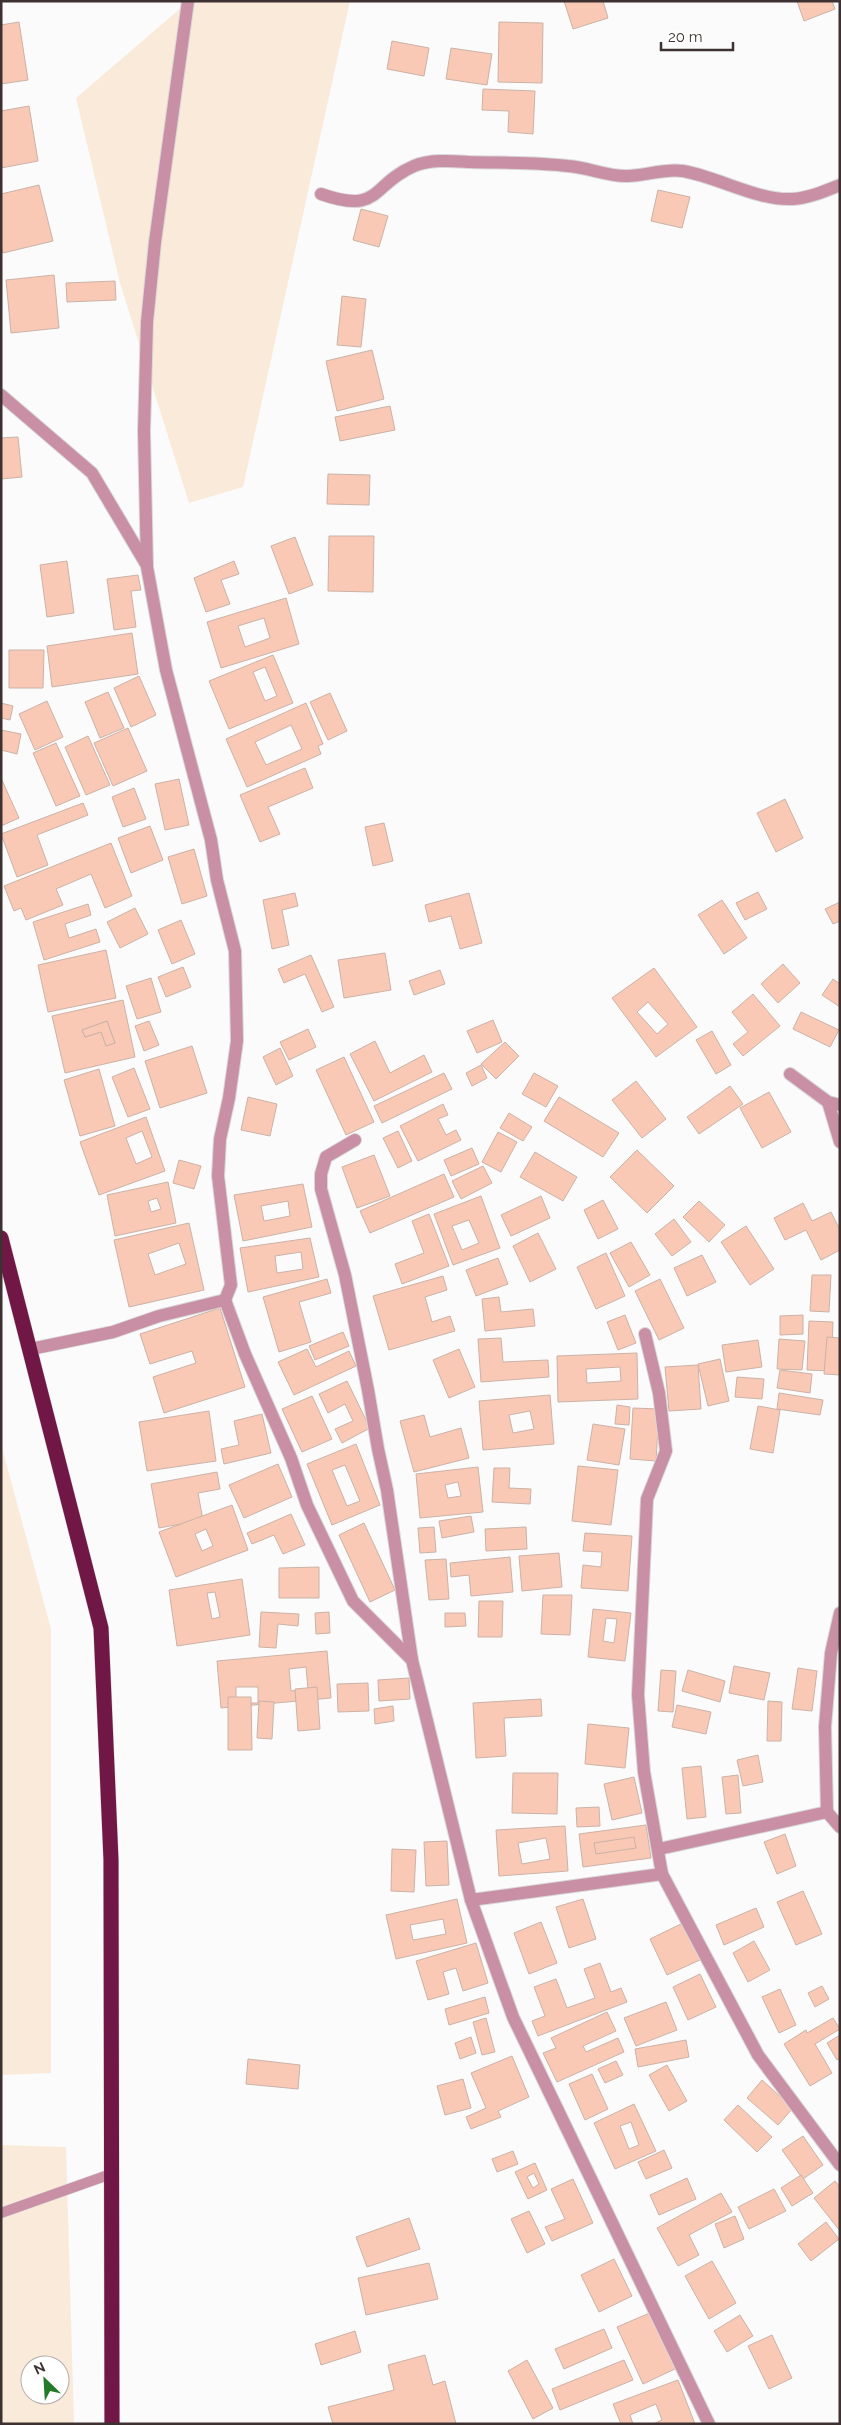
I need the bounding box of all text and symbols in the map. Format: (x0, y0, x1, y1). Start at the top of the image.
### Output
scale bar (661, 20, 734, 52)
text: 20 m (668, 28, 703, 46)
north arrow (20, 2355, 70, 2405)
text: N (31, 2359, 48, 2378)

